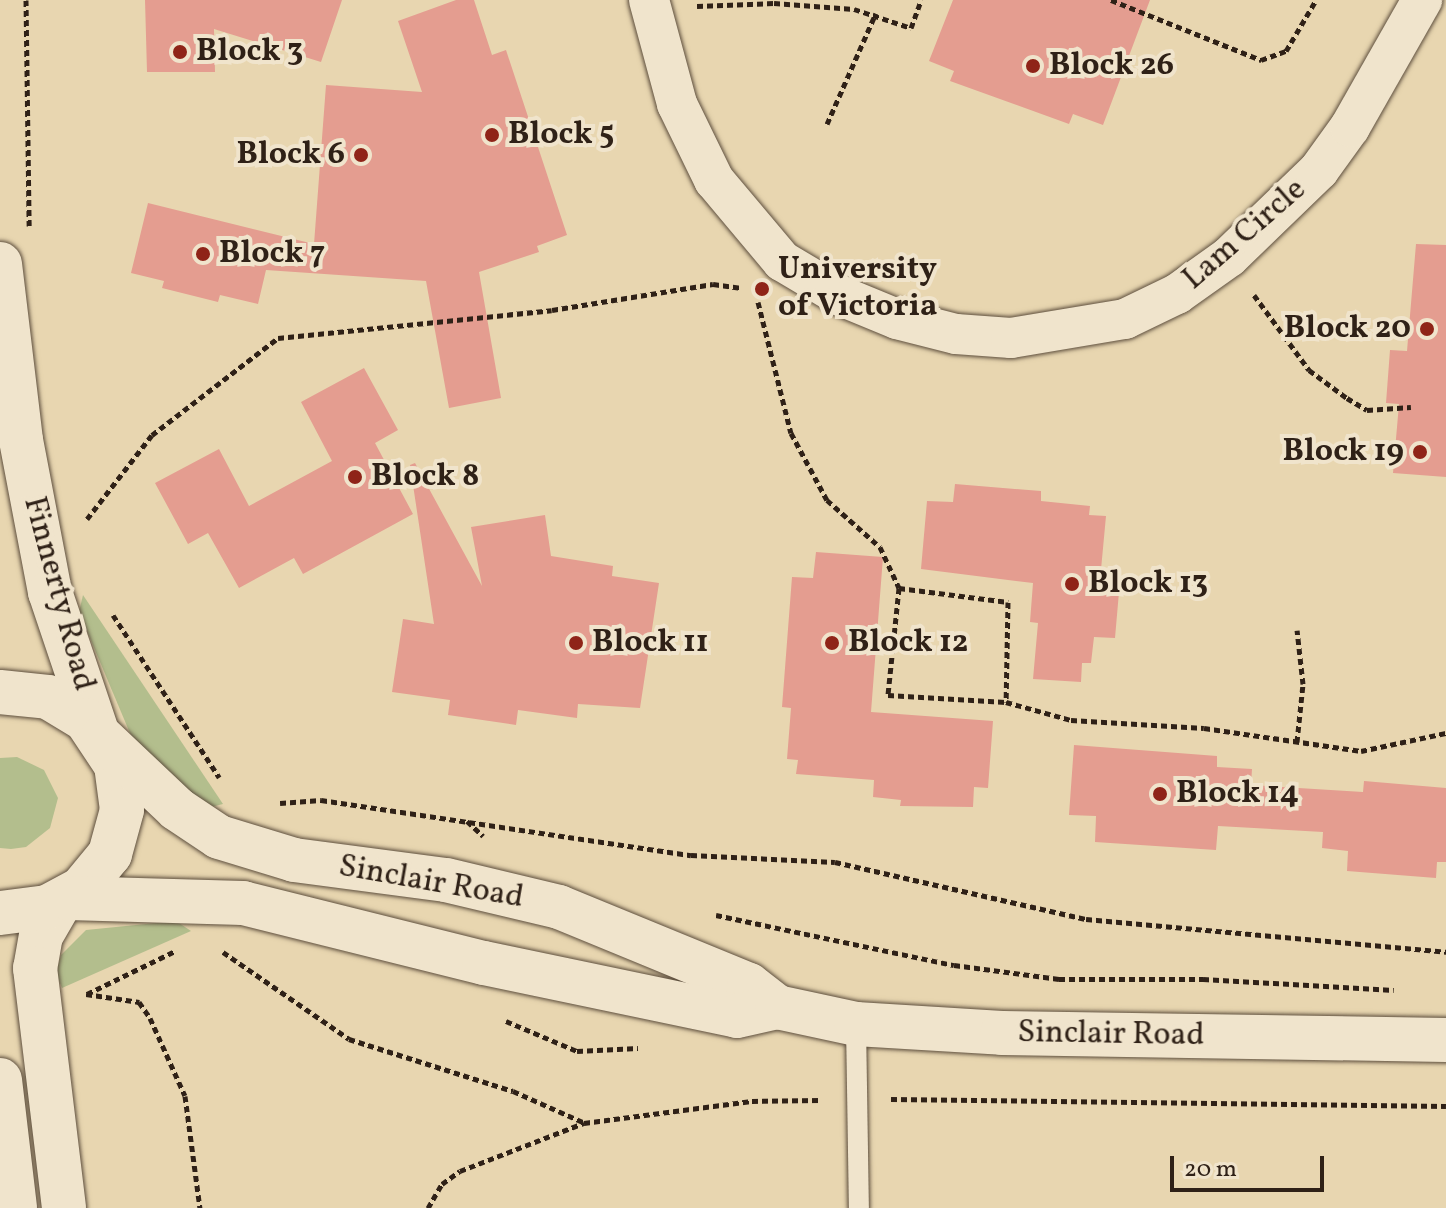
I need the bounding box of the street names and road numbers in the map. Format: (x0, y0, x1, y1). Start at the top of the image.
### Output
street label: Lam Circle (1176, 171, 1314, 299)
street label: Finnerty Road (13, 492, 103, 696)
street label: Sinclair Road (336, 848, 526, 918)
street label: Sinclair Road (1017, 1014, 1205, 1056)

